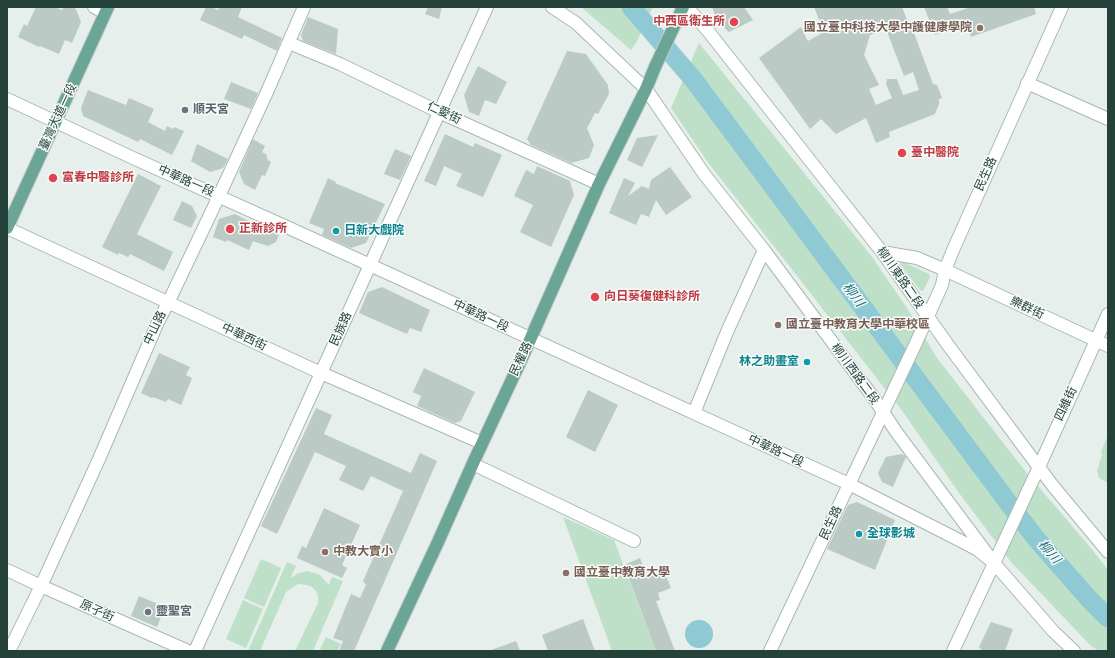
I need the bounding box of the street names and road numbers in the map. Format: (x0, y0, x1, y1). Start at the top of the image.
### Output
street label: 臺灣大道一段 (36, 81, 80, 153)
street label: 仁愛街 (425, 99, 463, 127)
street label: 民生路 (972, 155, 1000, 193)
street label: 中華路一段 (156, 162, 216, 200)
street label: 柳川東路二段 (873, 244, 927, 312)
street label: 樂群街 (1008, 294, 1046, 322)
street label: 中華路一段 (451, 297, 511, 335)
street label: 中山路 (141, 309, 169, 347)
street label: 民族路 (327, 310, 355, 348)
street label: 中華西街 (219, 320, 269, 354)
street label: 民權路 (507, 340, 535, 378)
street label: 柳川西路二段 (828, 341, 882, 407)
street label: 四維街 (1052, 385, 1080, 423)
street label: 中華路一段 (746, 432, 806, 470)
street label: 民生路 (817, 504, 845, 542)
street label: 原子街 (78, 597, 116, 625)

